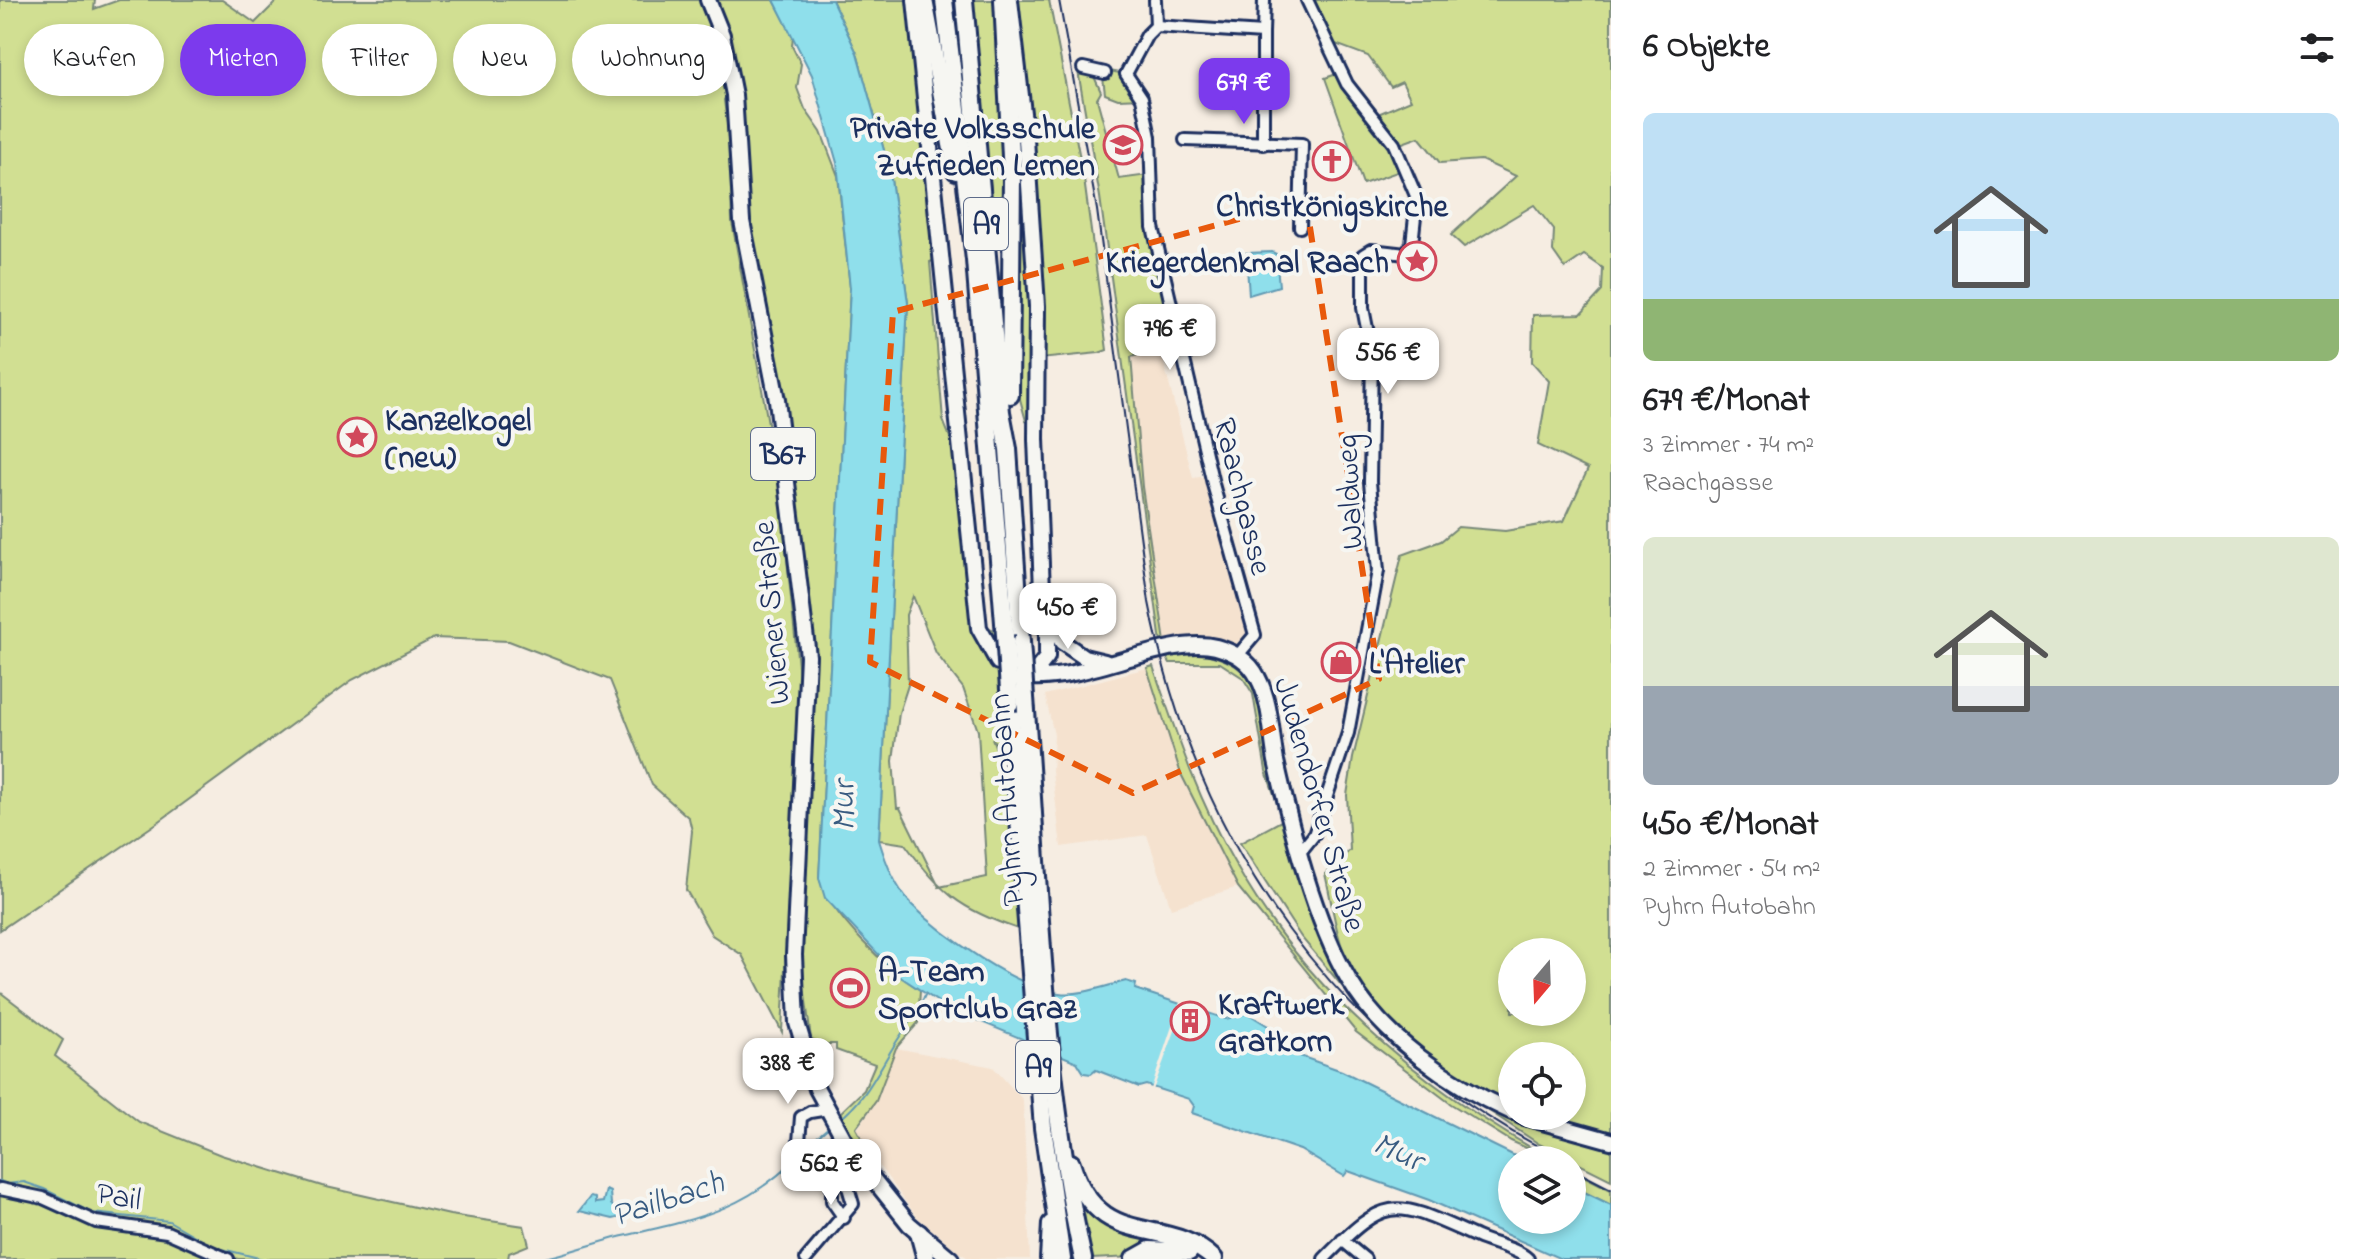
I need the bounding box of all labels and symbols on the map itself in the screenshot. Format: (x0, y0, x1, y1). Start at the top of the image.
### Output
pin: 679 € (1188, 58, 1300, 126)
place label: Private Volksschule Zufrieden Lernen (850, 107, 1097, 191)
school or university icon: Private Volksschule Zufrieden Lernen (1102, 124, 1144, 166)
church icon: Christkönigskirche (1311, 140, 1353, 182)
place label: Christkönigskirche (1216, 185, 1450, 233)
road number: A9 (964, 198, 1008, 250)
place icon: Kriegerdenkmal Raach (1396, 240, 1438, 282)
place label: Kriegerdenkmal Raach (1106, 241, 1389, 289)
pin: 796 € (1114, 304, 1226, 372)
pin: 556 € (1332, 328, 1444, 396)
place label: Kanzelkogel (neu) (385, 399, 531, 483)
street label: Raachgasse (1198, 413, 1283, 581)
place icon: Kanzelkogel (neu) (336, 416, 378, 458)
road number: B67 (751, 428, 815, 480)
street label: Waldweg (1325, 433, 1378, 551)
street label: Wiener Straße (742, 518, 805, 706)
pin: 450 € (1012, 583, 1124, 651)
shop icon: L'Atelier (1320, 641, 1362, 683)
place label: L'Atelier (1369, 642, 1465, 689)
street label: Judendorfer Straße (1259, 672, 1377, 939)
street label: Pyhrn Autobahn (978, 692, 1039, 908)
water label: Mur (820, 776, 871, 832)
north arrow (1498, 938, 1586, 1026)
place label: A-Team Sportclub Graz (878, 950, 1077, 1034)
sports icon: A-Team Sportclub Graz (829, 967, 871, 1009)
place label: Kraftwerk Gratkorn (1218, 983, 1345, 1067)
building icon: Kraftwerk Gratkorn (1169, 1000, 1211, 1042)
pin: 388 € (732, 1038, 844, 1106)
road number: A9 (1016, 1041, 1060, 1093)
water label: Mur (1364, 1121, 1435, 1189)
pin: 562 € (775, 1139, 887, 1207)
water label: Pailbach (606, 1159, 732, 1242)
street label: Pail (92, 1171, 145, 1225)

